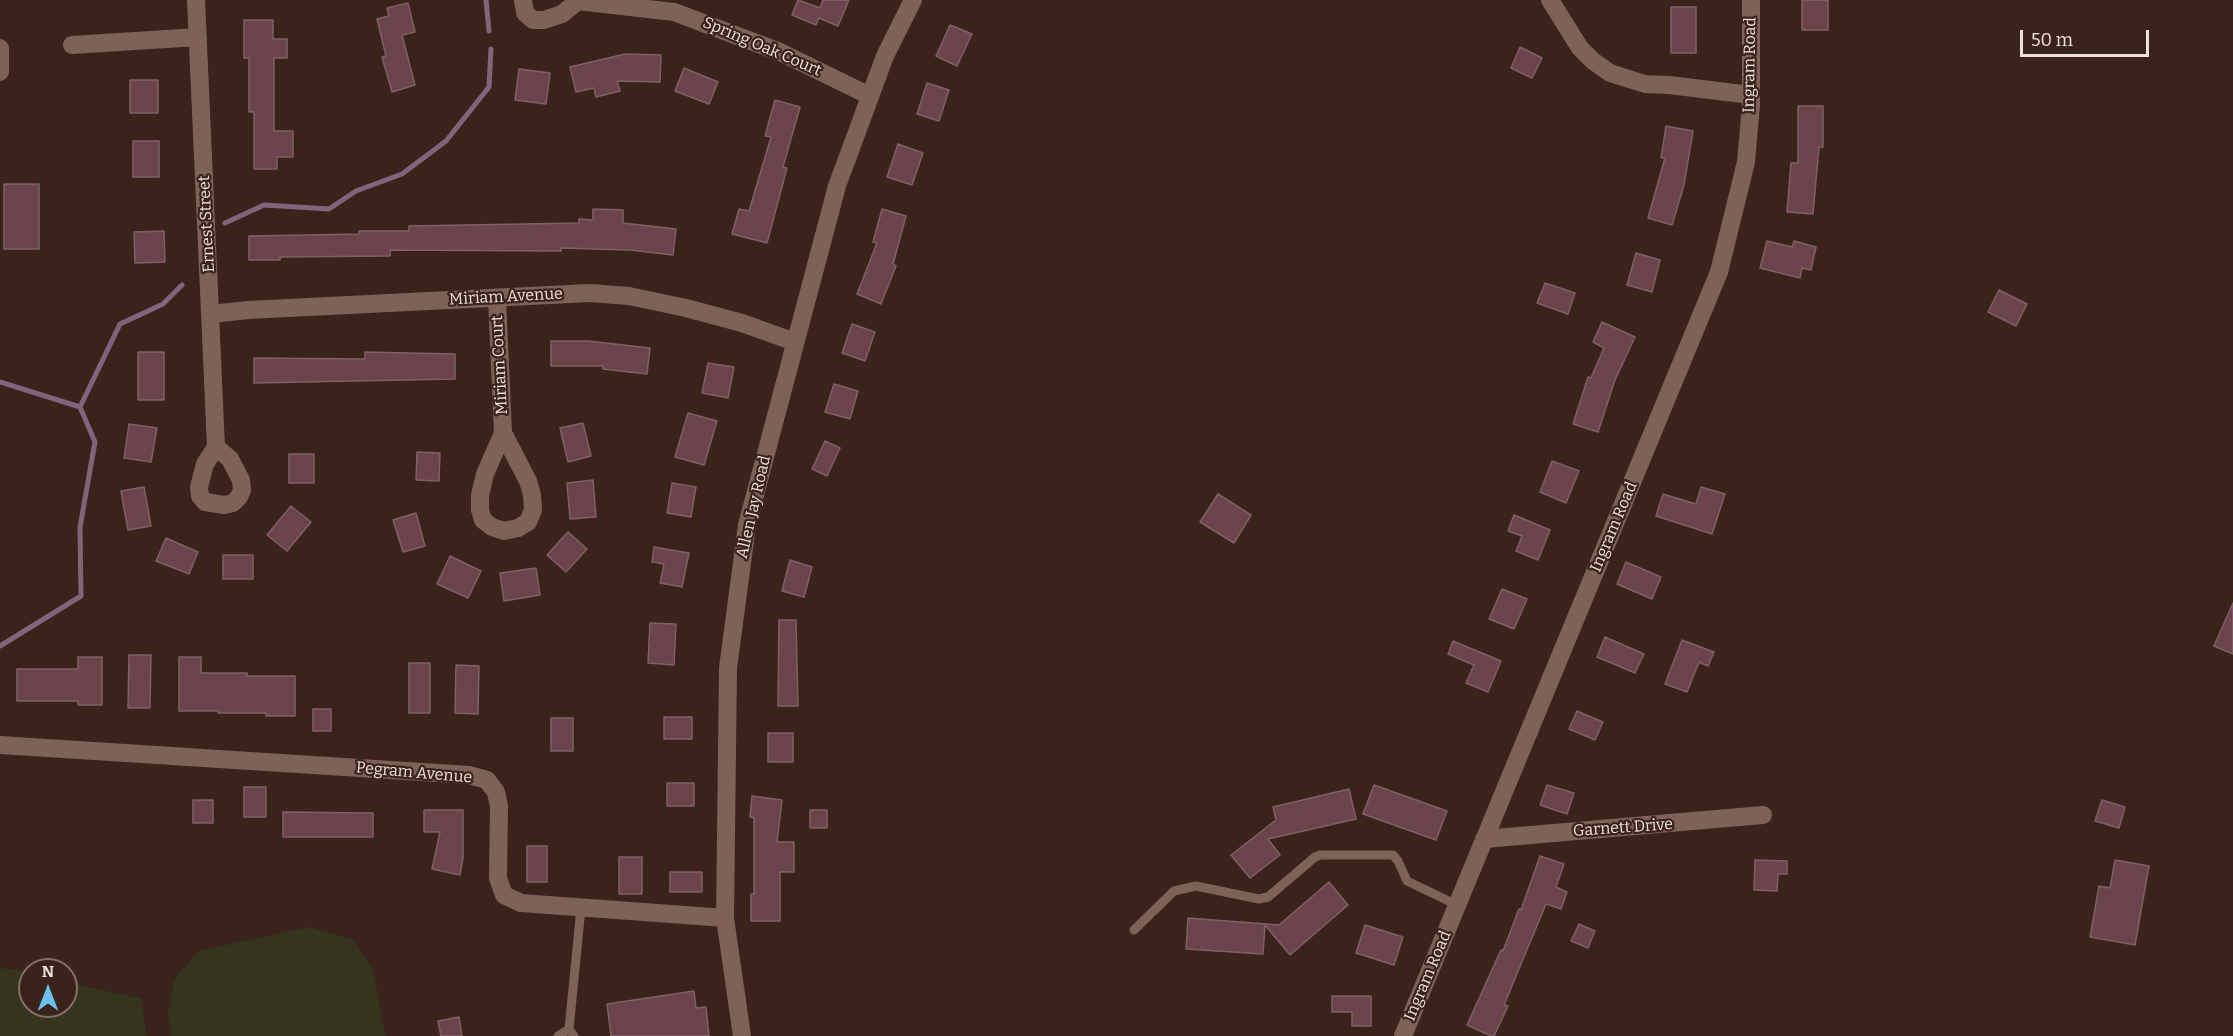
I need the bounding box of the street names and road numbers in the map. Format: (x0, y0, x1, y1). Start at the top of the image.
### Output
street label: Spring Oak Court (700, 13, 824, 81)
street label: Ingram Road (1740, 17, 1760, 113)
street label: Ernest Street (195, 175, 219, 273)
street label: Miriam Avenue (449, 284, 563, 310)
street label: Miriam Court (488, 315, 512, 415)
street label: Allen Jay Road (733, 454, 775, 560)
street label: Ingram Road (1586, 479, 1642, 575)
street label: Pegram Avenue (355, 758, 473, 788)
street label: Garnett Drive (1572, 815, 1674, 841)
street label: Ingram Road (1400, 928, 1456, 1024)

